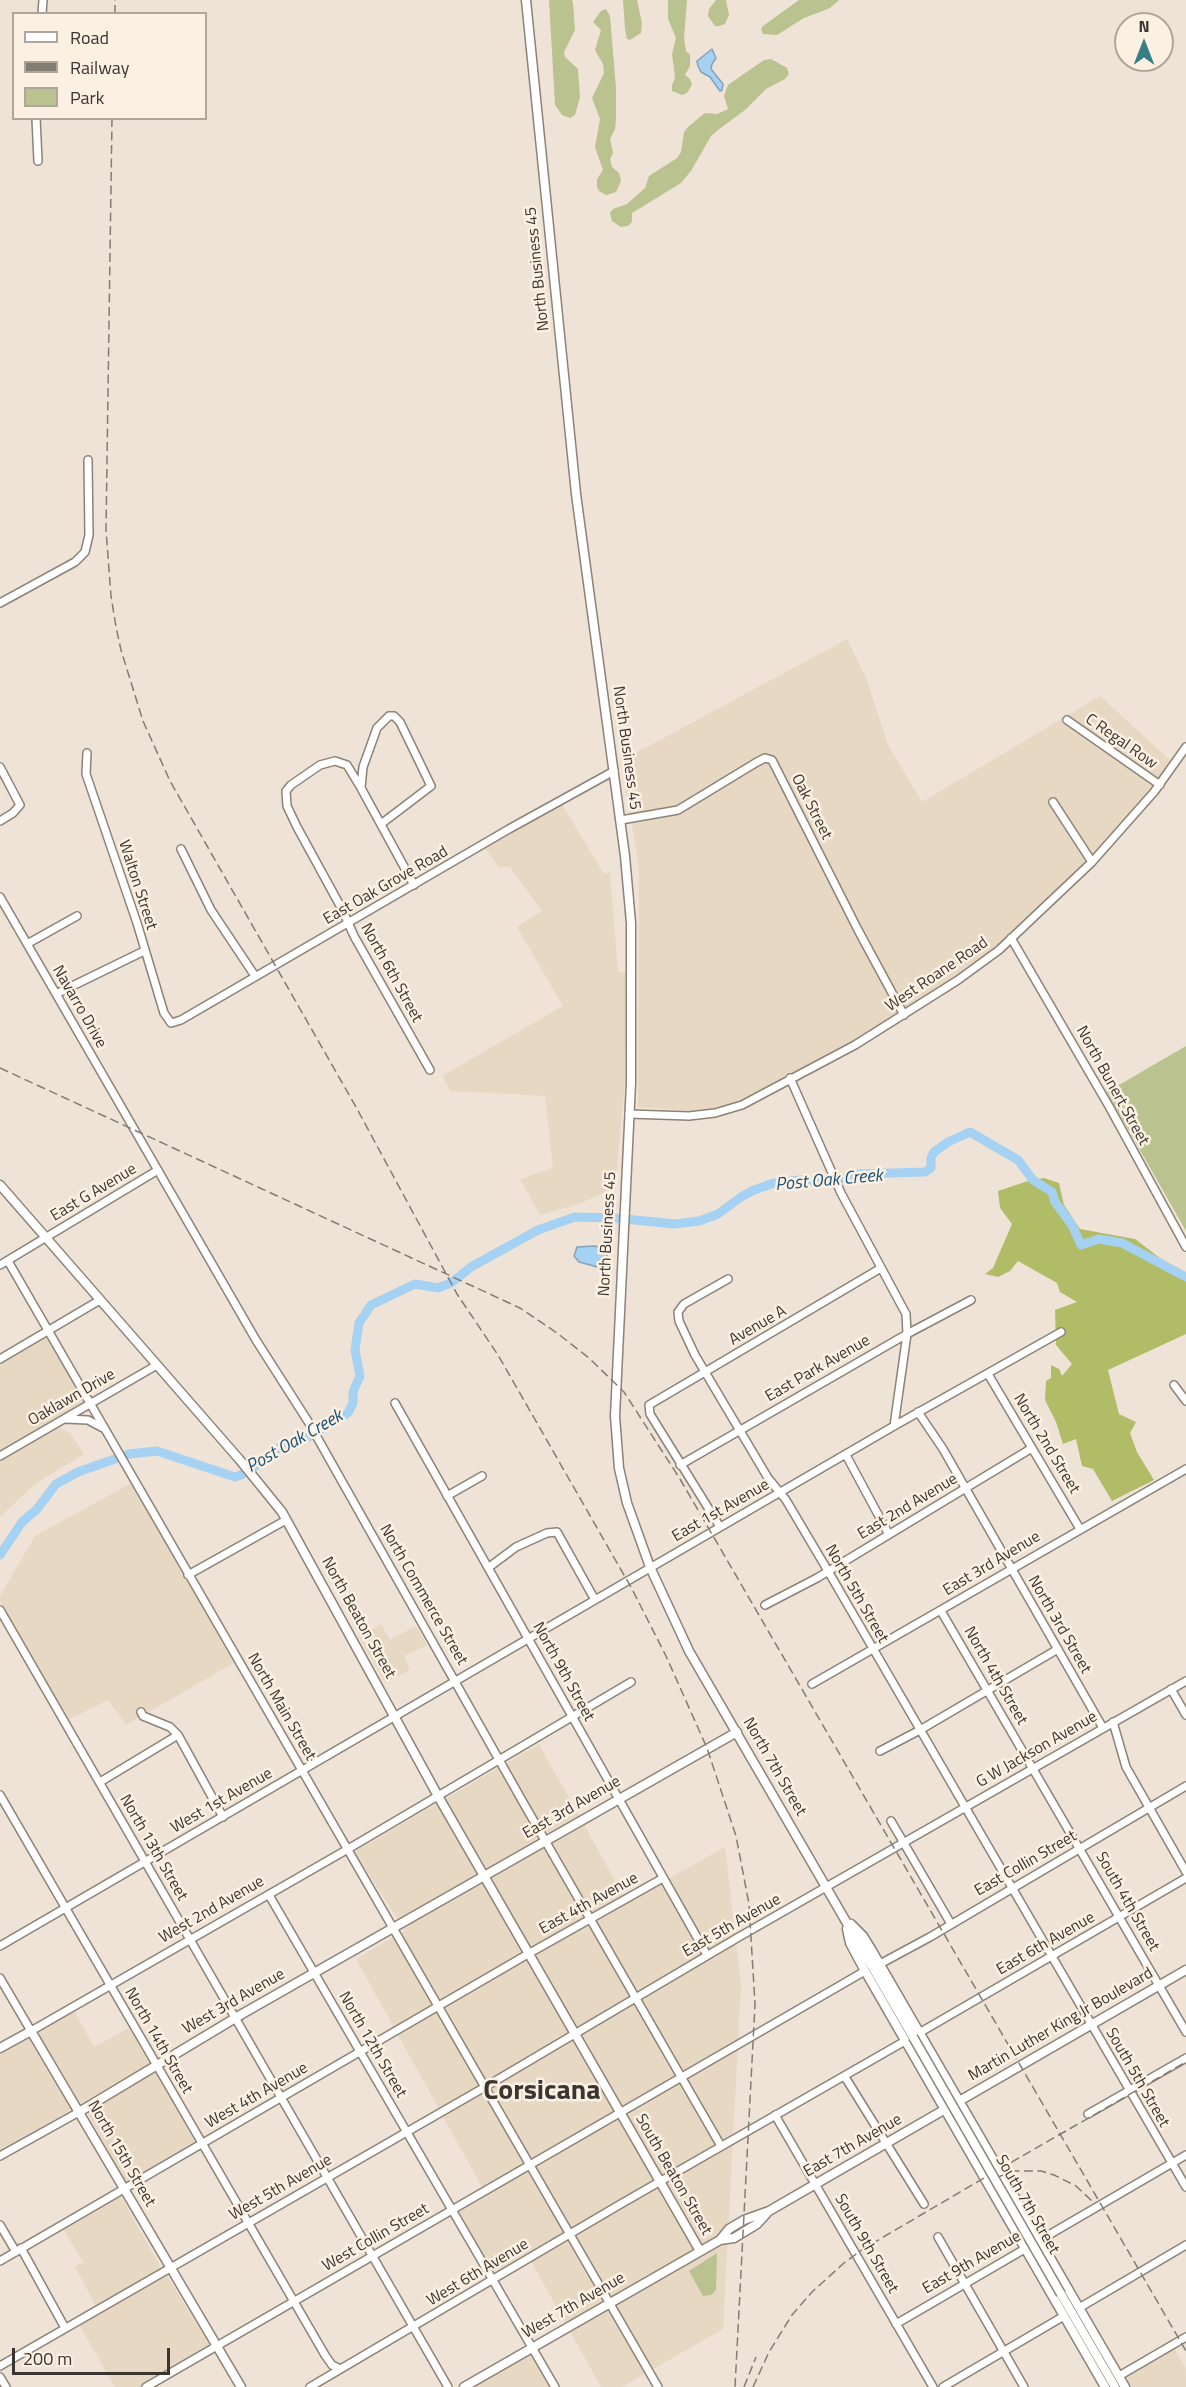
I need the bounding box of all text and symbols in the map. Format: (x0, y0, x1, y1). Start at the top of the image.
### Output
legend (12, 12, 207, 120)
north arrow (1114, 12, 1174, 72)
text: N (1138, 14, 1150, 38)
text: Road (70, 24, 109, 51)
text: Railway (70, 54, 129, 81)
text: Park (70, 84, 104, 111)
street label: North Business 45 (522, 206, 554, 332)
street label: North Business 45 (608, 685, 644, 811)
street label: C Regal Row (1081, 710, 1161, 774)
street label: Oak Street (786, 771, 836, 843)
street label: Walton Street (113, 838, 161, 932)
street label: East Oak Grove Road (320, 843, 452, 929)
street label: North 6th Street (356, 920, 426, 1026)
street label: West Roane Road (882, 934, 992, 1016)
street label: Navarro Drive (48, 962, 110, 1052)
street label: North Bunert Street (1071, 1023, 1153, 1149)
street label: East G Avenue (48, 1160, 140, 1226)
water label: Post Oak Creek (774, 1166, 884, 1196)
street label: North Business 45 (595, 1171, 621, 1297)
street label: Avenue A (726, 1302, 790, 1350)
street label: East Park Avenue (762, 1331, 874, 1407)
street label: Oaklawn Drive (25, 1365, 119, 1431)
street label: North 2nd Street (1009, 1391, 1083, 1497)
water label: Post Oak Creek (243, 1406, 347, 1478)
street label: East 2nd Avenue (855, 1470, 961, 1544)
street label: East 1st Avenue (669, 1475, 773, 1547)
street label: North Commerce Street (375, 1521, 471, 1669)
street label: East 3rd Avenue (940, 1528, 1044, 1600)
street label: North 5th Street (820, 1541, 892, 1647)
street label: North Beaton Street (317, 1554, 399, 1682)
street label: North 3rd Street (1023, 1573, 1095, 1677)
street label: North 9th Street (528, 1619, 598, 1725)
street label: North 4th Street (959, 1623, 1031, 1729)
street label: North Main Street (242, 1650, 320, 1764)
street label: G W Jackson Avenue (973, 1708, 1101, 1792)
street label: North 7th Street (738, 1714, 810, 1820)
street label: West 1st Avenue (168, 1764, 276, 1838)
street label: East 3rd Avenue (520, 1772, 624, 1844)
street label: North 13th Street (115, 1792, 191, 1904)
street label: East Collin Street (972, 1827, 1080, 1901)
street label: South 4th Street (1091, 1849, 1163, 1955)
street label: East 4th Avenue (536, 1869, 642, 1939)
street label: West 2nd Avenue (156, 1872, 268, 1948)
street label: East 5th Avenue (679, 1890, 785, 1962)
street label: East 6th Avenue (993, 1908, 1099, 1980)
street label: Martin Luther King Jr Boulevard (965, 1964, 1157, 2086)
street label: West 3rd Avenue (179, 1965, 289, 2039)
street label: North 14th Street (120, 1985, 196, 2097)
street label: North 12th Street (334, 1989, 410, 2101)
street label: South 5th Street (1101, 2025, 1173, 2131)
street label: West 4th Avenue (202, 2059, 312, 2133)
district label: Corsicana (483, 2075, 601, 2109)
street label: North 15th Street (83, 2098, 159, 2210)
street label: East 7th Avenue (800, 2110, 906, 2182)
street label: South Beaton Street (631, 2111, 715, 2239)
street label: West 5th Avenue (226, 2151, 336, 2225)
street label: South 7th Street (991, 2152, 1063, 2258)
street label: South 9th Street (830, 2191, 902, 2297)
street label: West Collin Street (319, 2200, 433, 2276)
street label: East 9th Avenue (919, 2227, 1025, 2299)
street label: West 6th Avenue (424, 2235, 532, 2311)
street label: West 7th Avenue (519, 2269, 629, 2343)
scale bar (15, 2336, 172, 2374)
text: 200 m (23, 2345, 72, 2372)

